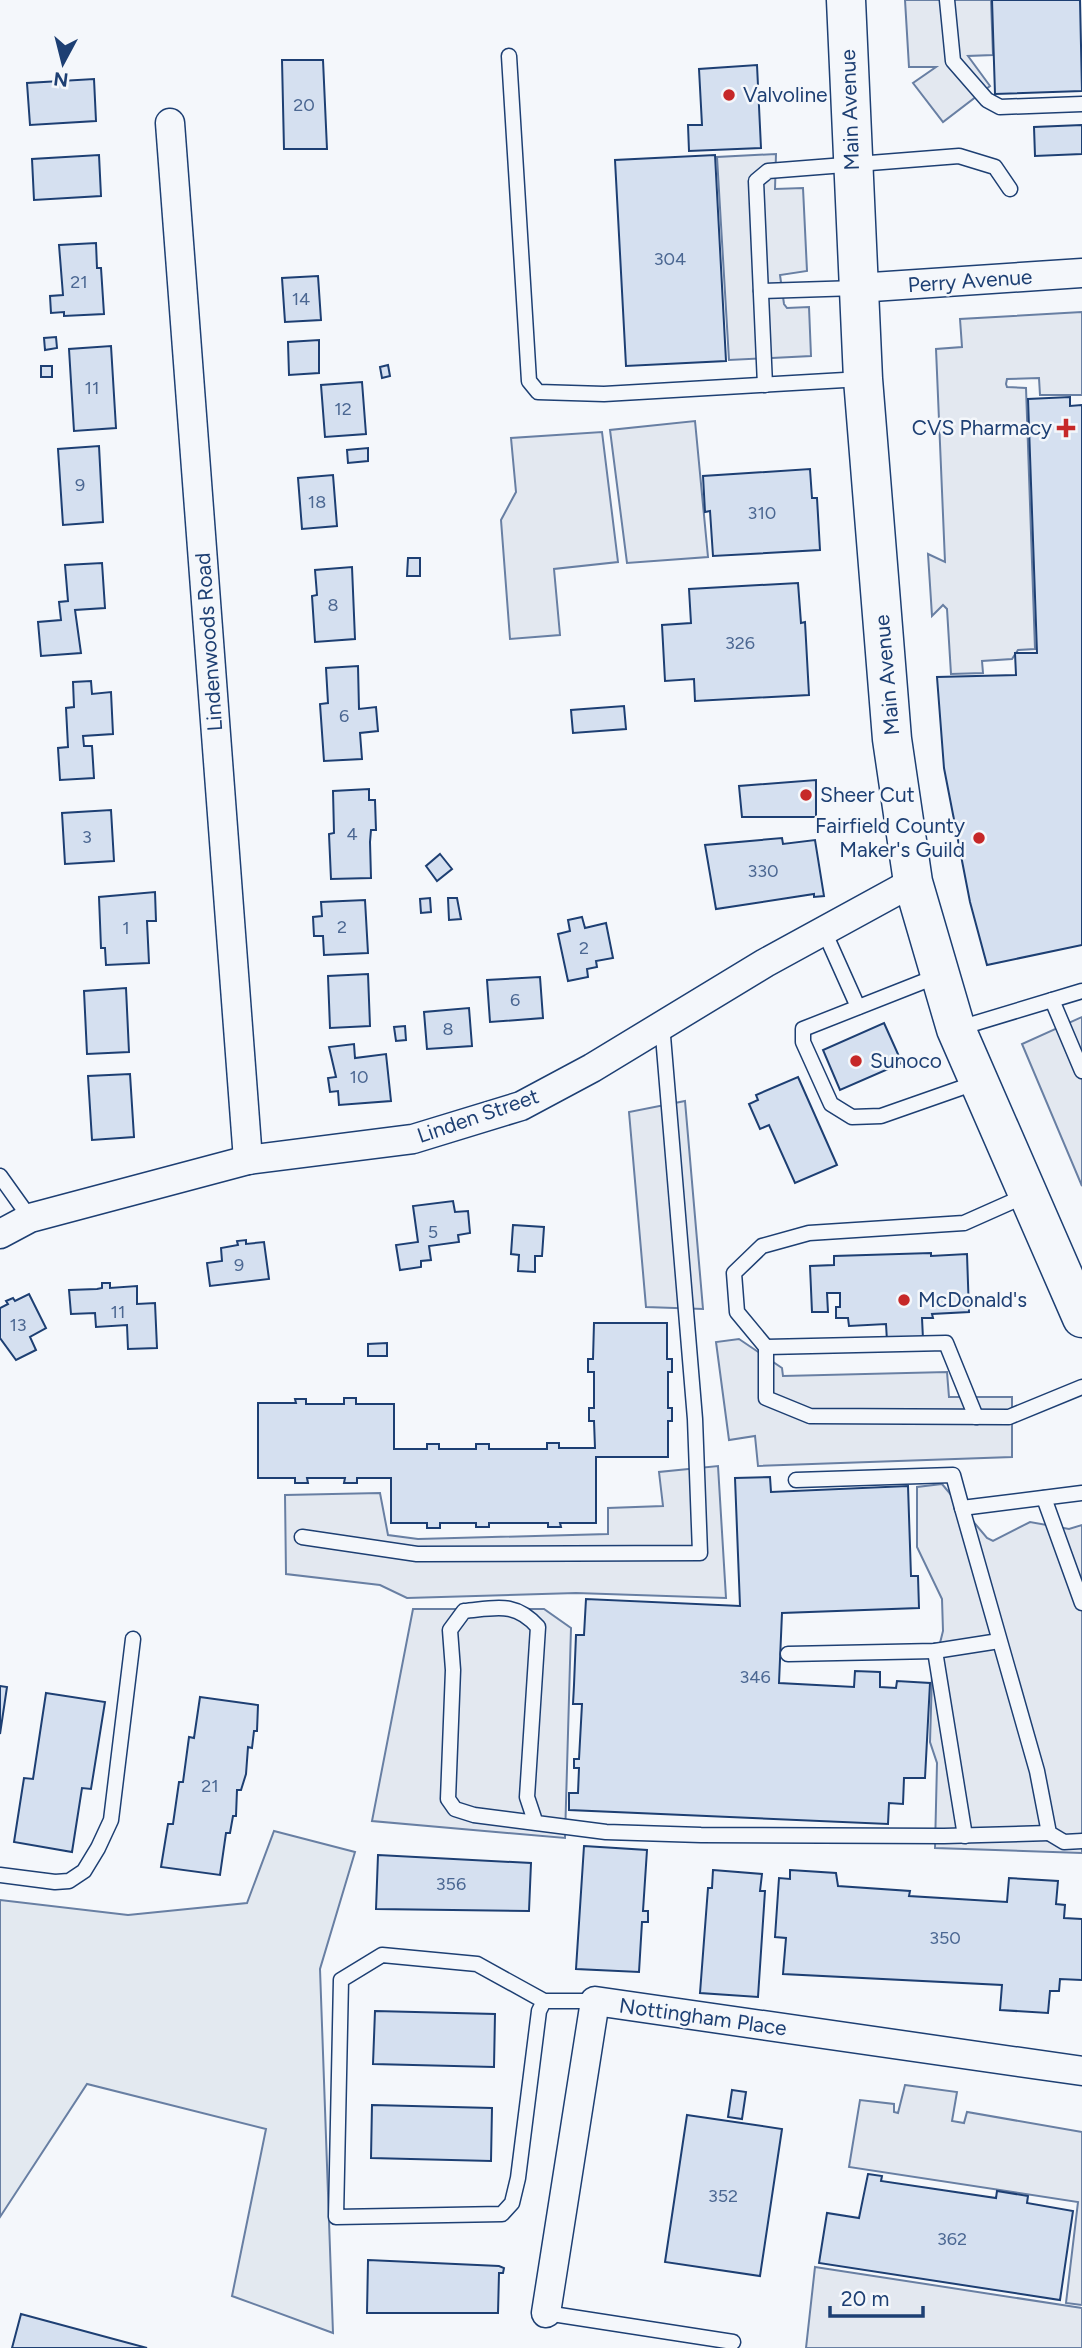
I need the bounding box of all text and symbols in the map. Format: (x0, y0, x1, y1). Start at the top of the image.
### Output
north arrow (28, 28, 98, 98)
street label: Main Avenue (835, 49, 864, 171)
text: N (52, 67, 70, 92)
place label: Valvoline (743, 82, 828, 107)
marker: Valvoline (721, 87, 737, 103)
house number: 20 (293, 94, 315, 116)
house number: 304 (654, 248, 686, 270)
street label: Perry Avenue (907, 264, 1033, 297)
house number: 21 (70, 271, 88, 293)
house number: 14 (292, 288, 310, 310)
house number: 11 (85, 377, 99, 399)
house number: 12 (334, 398, 352, 420)
place label: CVS Pharmacy (912, 415, 1052, 440)
marker: CVS Pharmacy (1058, 420, 1074, 436)
house number: 9 (75, 474, 85, 496)
house number: 18 (308, 491, 326, 513)
house number: 310 (748, 502, 776, 524)
street label: Lindenwoods Road (190, 552, 227, 732)
house number: 8 (327, 594, 339, 616)
street label: Main Avenue (869, 614, 904, 737)
house number: 326 (725, 632, 755, 654)
house number: 6 (339, 705, 349, 727)
place label: Sheer Cut (820, 782, 915, 807)
marker: Sheer Cut (798, 787, 814, 803)
place label: Fairfield County Maker's Guild (815, 813, 965, 862)
house number: 4 (346, 823, 358, 845)
house number: 3 (82, 826, 92, 848)
marker: Fairfield County Maker's Guild (971, 830, 987, 846)
house number: 330 (747, 860, 779, 882)
house number: 2 (337, 916, 347, 938)
house number: 1 (122, 917, 130, 939)
house number: 2 (579, 937, 589, 959)
house number: 6 (510, 989, 520, 1011)
house number: 8 (442, 1018, 454, 1040)
place label: Sunoco (870, 1048, 942, 1073)
marker: Sunoco (848, 1053, 864, 1069)
house number: 10 (350, 1066, 368, 1088)
street label: Linden Street (414, 1083, 542, 1148)
house number: 5 (428, 1221, 438, 1243)
house number: 9 (234, 1254, 244, 1276)
place label: McDonald's (918, 1287, 1027, 1312)
marker: McDonald's (896, 1292, 912, 1308)
house number: 11 (111, 1301, 125, 1323)
house number: 13 (9, 1314, 27, 1336)
house number: 346 (739, 1666, 771, 1688)
house number: 21 (201, 1775, 219, 1797)
house number: 356 (436, 1873, 466, 1895)
house number: 350 (929, 1927, 961, 1949)
street label: Nottingham Place (618, 1992, 789, 2041)
house number: 352 (708, 2185, 738, 2207)
house number: 362 (937, 2228, 967, 2250)
scale bar (830, 2274, 923, 2318)
text: 20 m (841, 2286, 889, 2311)

